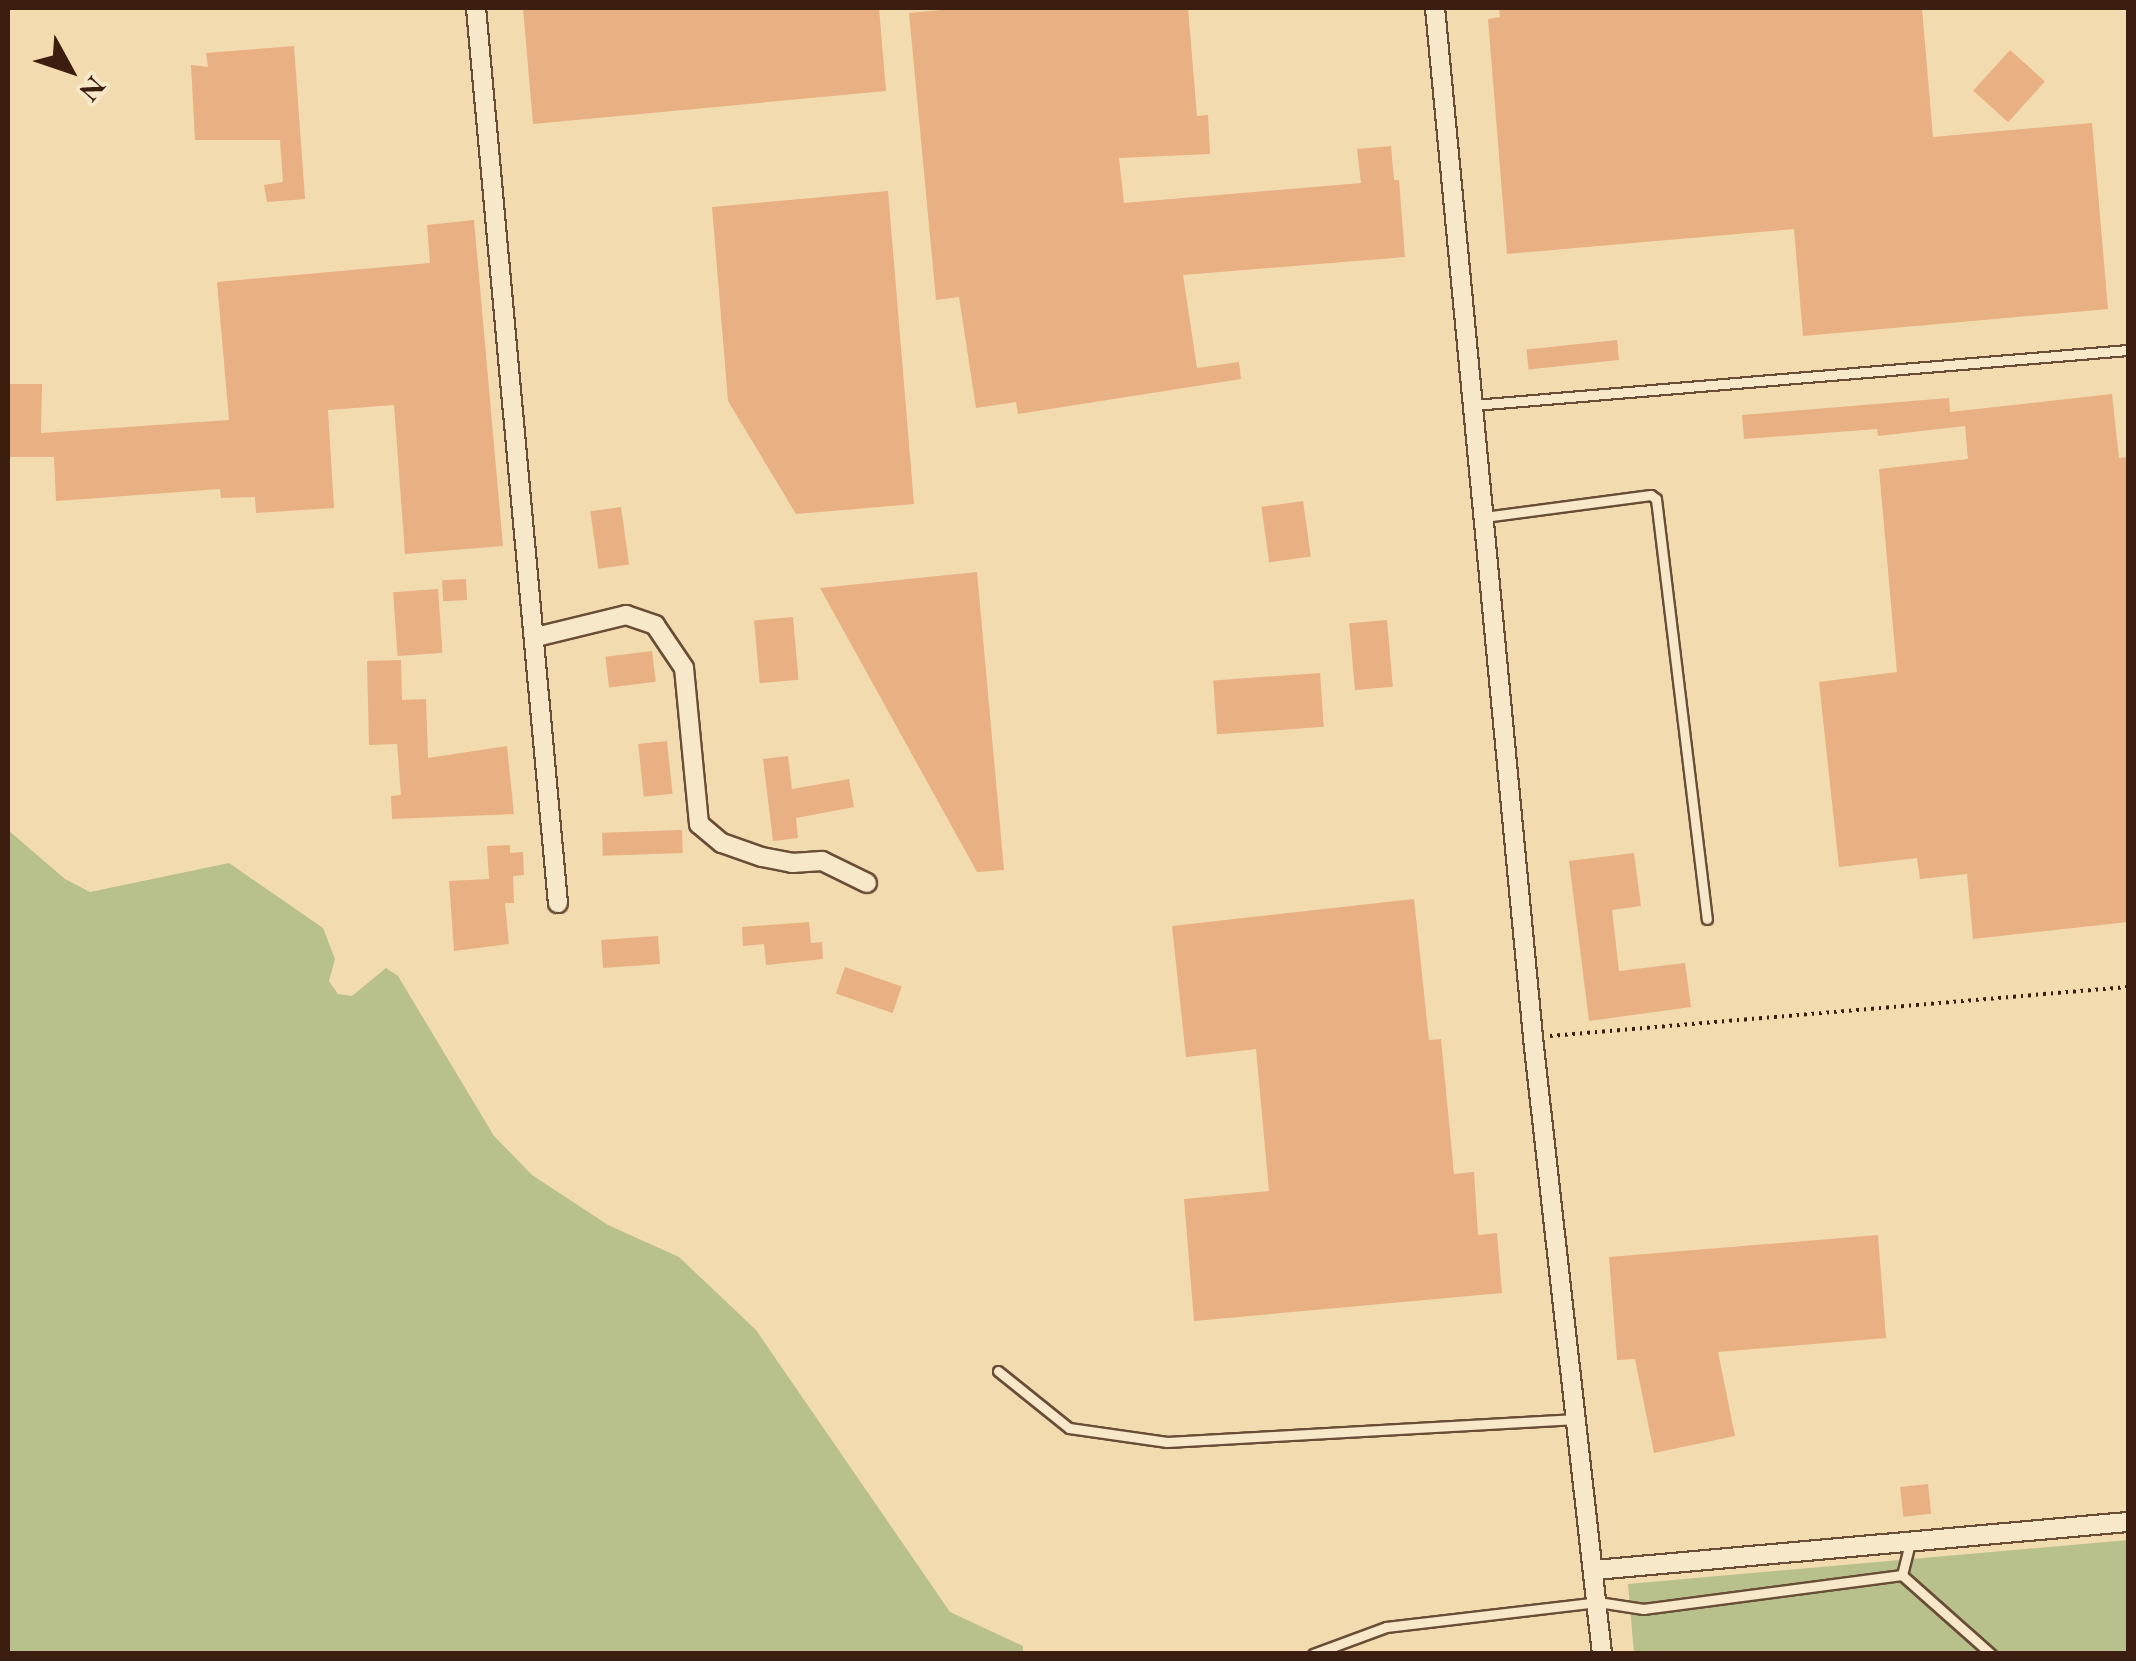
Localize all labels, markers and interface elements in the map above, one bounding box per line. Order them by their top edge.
north arrow [20,20,120,120]
text: N [72,69,114,110]

